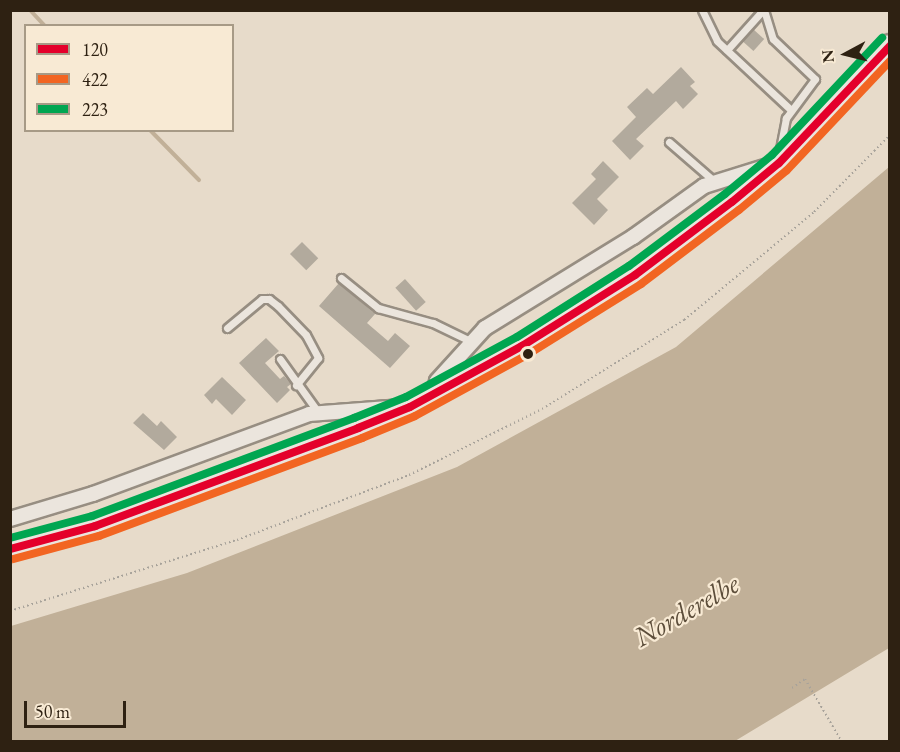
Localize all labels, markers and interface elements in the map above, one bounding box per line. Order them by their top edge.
legend [24,24,234,132]
north arrow [816,24,876,84]
text: 120 [82,38,108,61]
text: N [816,49,839,64]
text: 422 [82,68,108,91]
text: 223 [82,98,108,121]
unlabelled marker [522,348,534,360]
water label: Norderelbe [627,566,745,654]
scale bar [27,689,129,727]
text: 50 m [35,700,70,723]

